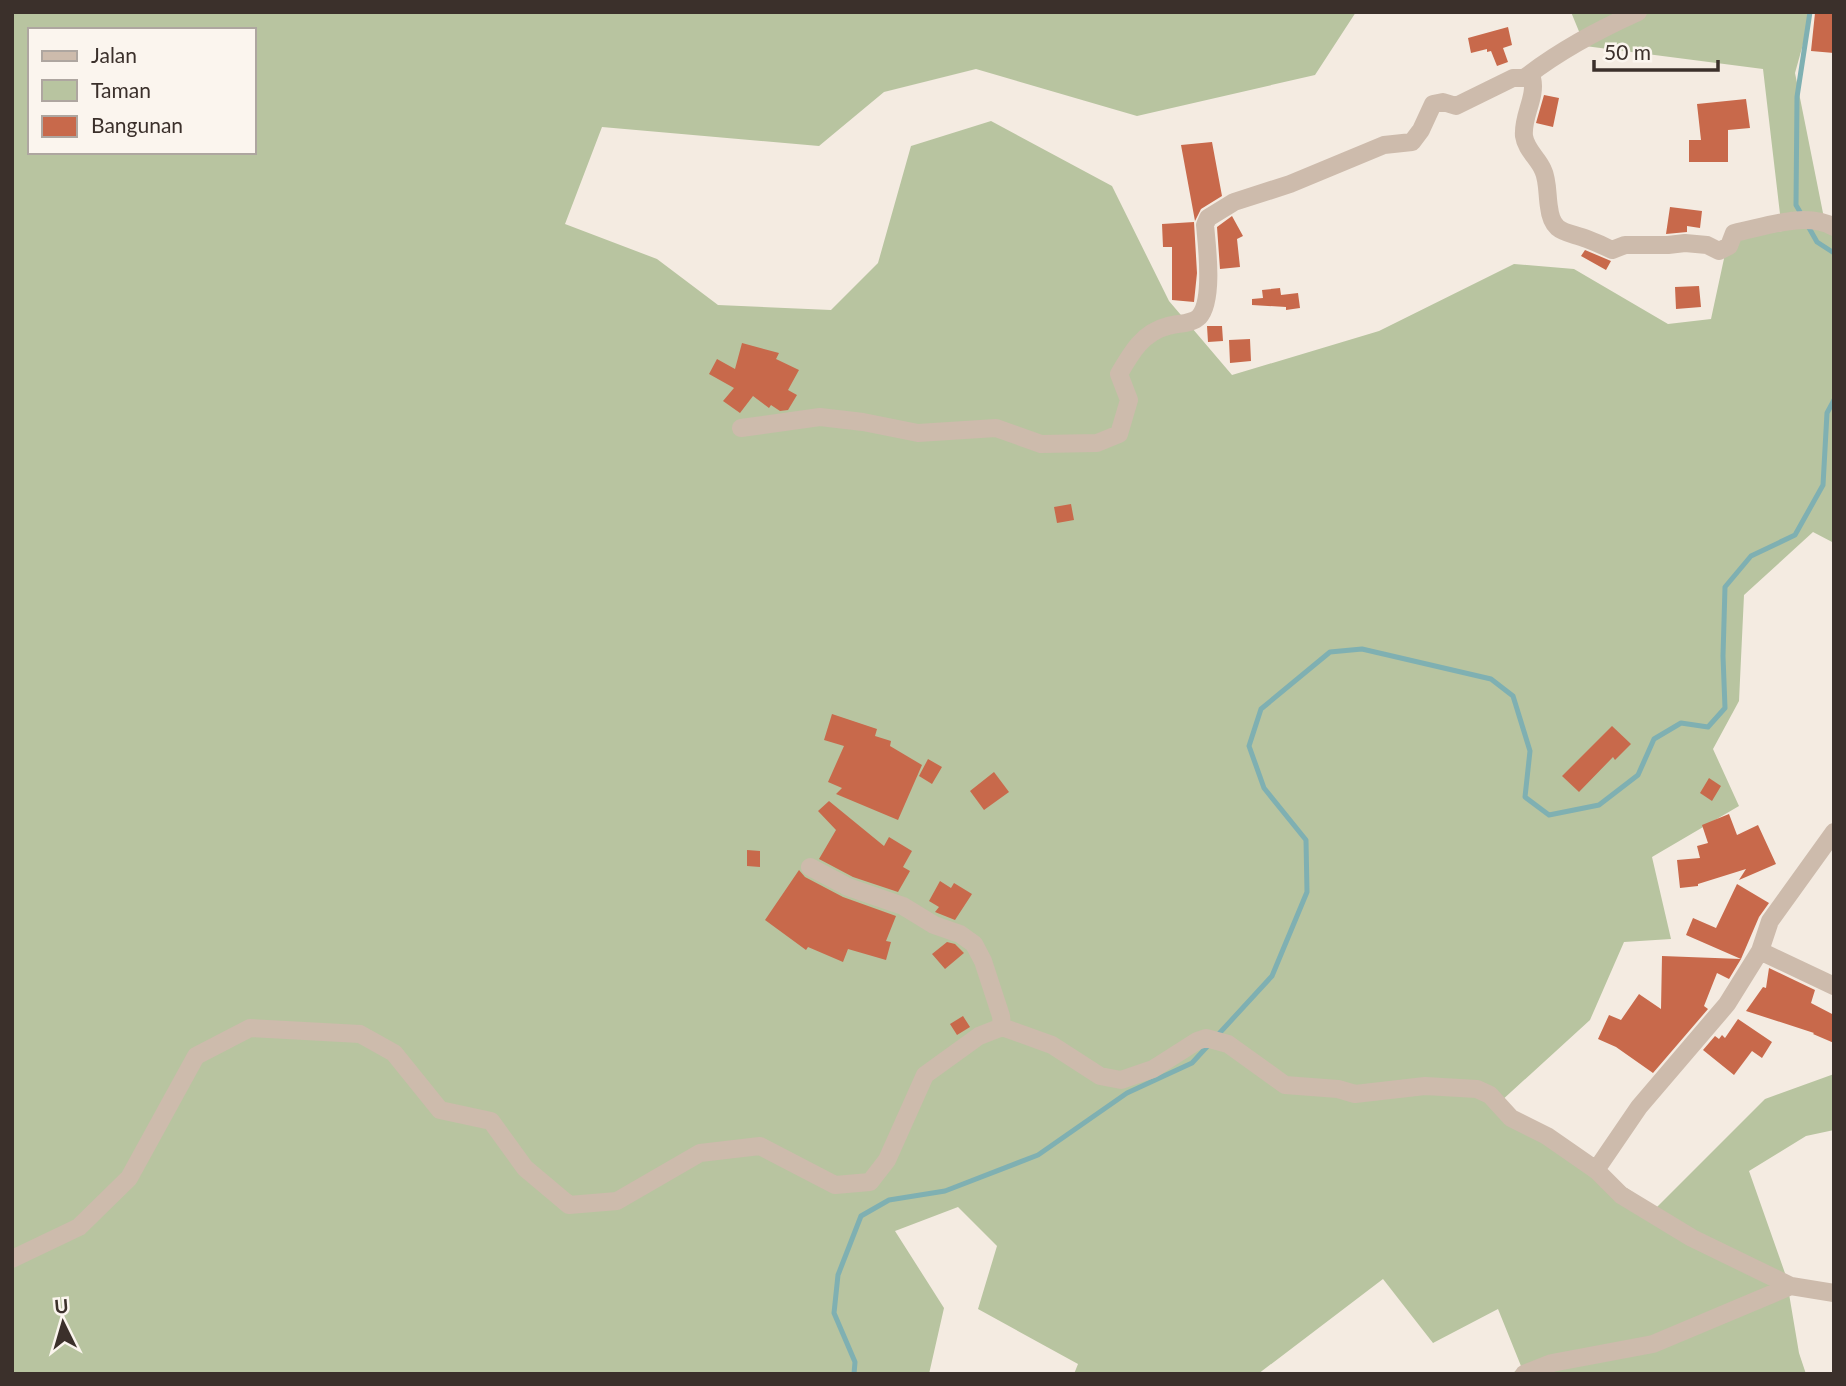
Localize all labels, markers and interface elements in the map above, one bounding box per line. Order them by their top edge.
legend [28,28,256,154]
scale bar [1594,28,1718,72]
text: 50 m [1604,39,1651,64]
text: Jalan [91,42,137,67]
text: Taman [91,77,151,102]
text: Bangunan [91,112,183,137]
north arrow [28,1288,98,1358]
text: U [53,1293,70,1318]

